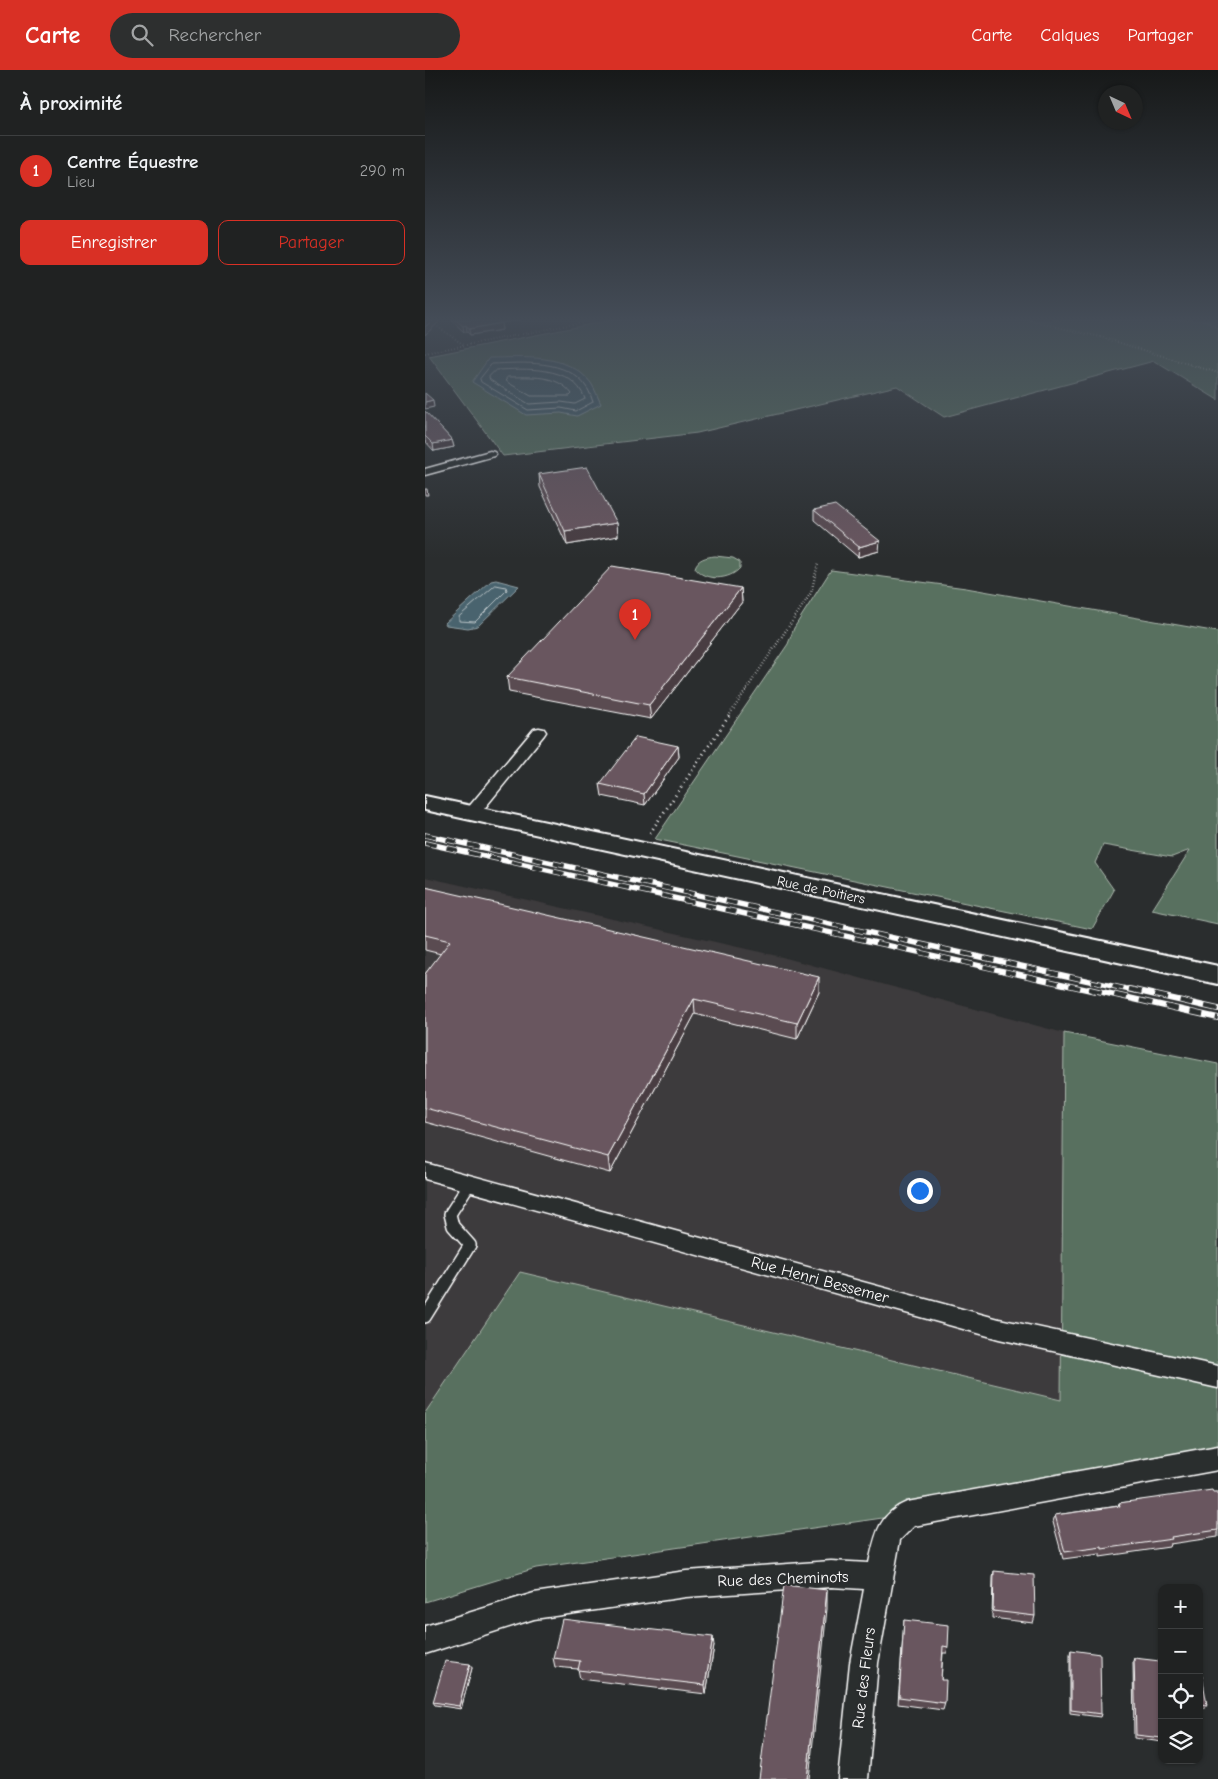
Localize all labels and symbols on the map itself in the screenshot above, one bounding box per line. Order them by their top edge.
north arrow [1098,85,1143,130]
pin: 1 [619,599,651,640]
street label: Rue de Poitiers [775,872,867,908]
your location [907,1178,933,1204]
street label: Rue Henri Bessemer [749,1253,891,1307]
street label: Rue des Cheminots [717,1568,849,1590]
street label: Rue des Fleurs [849,1626,879,1729]

